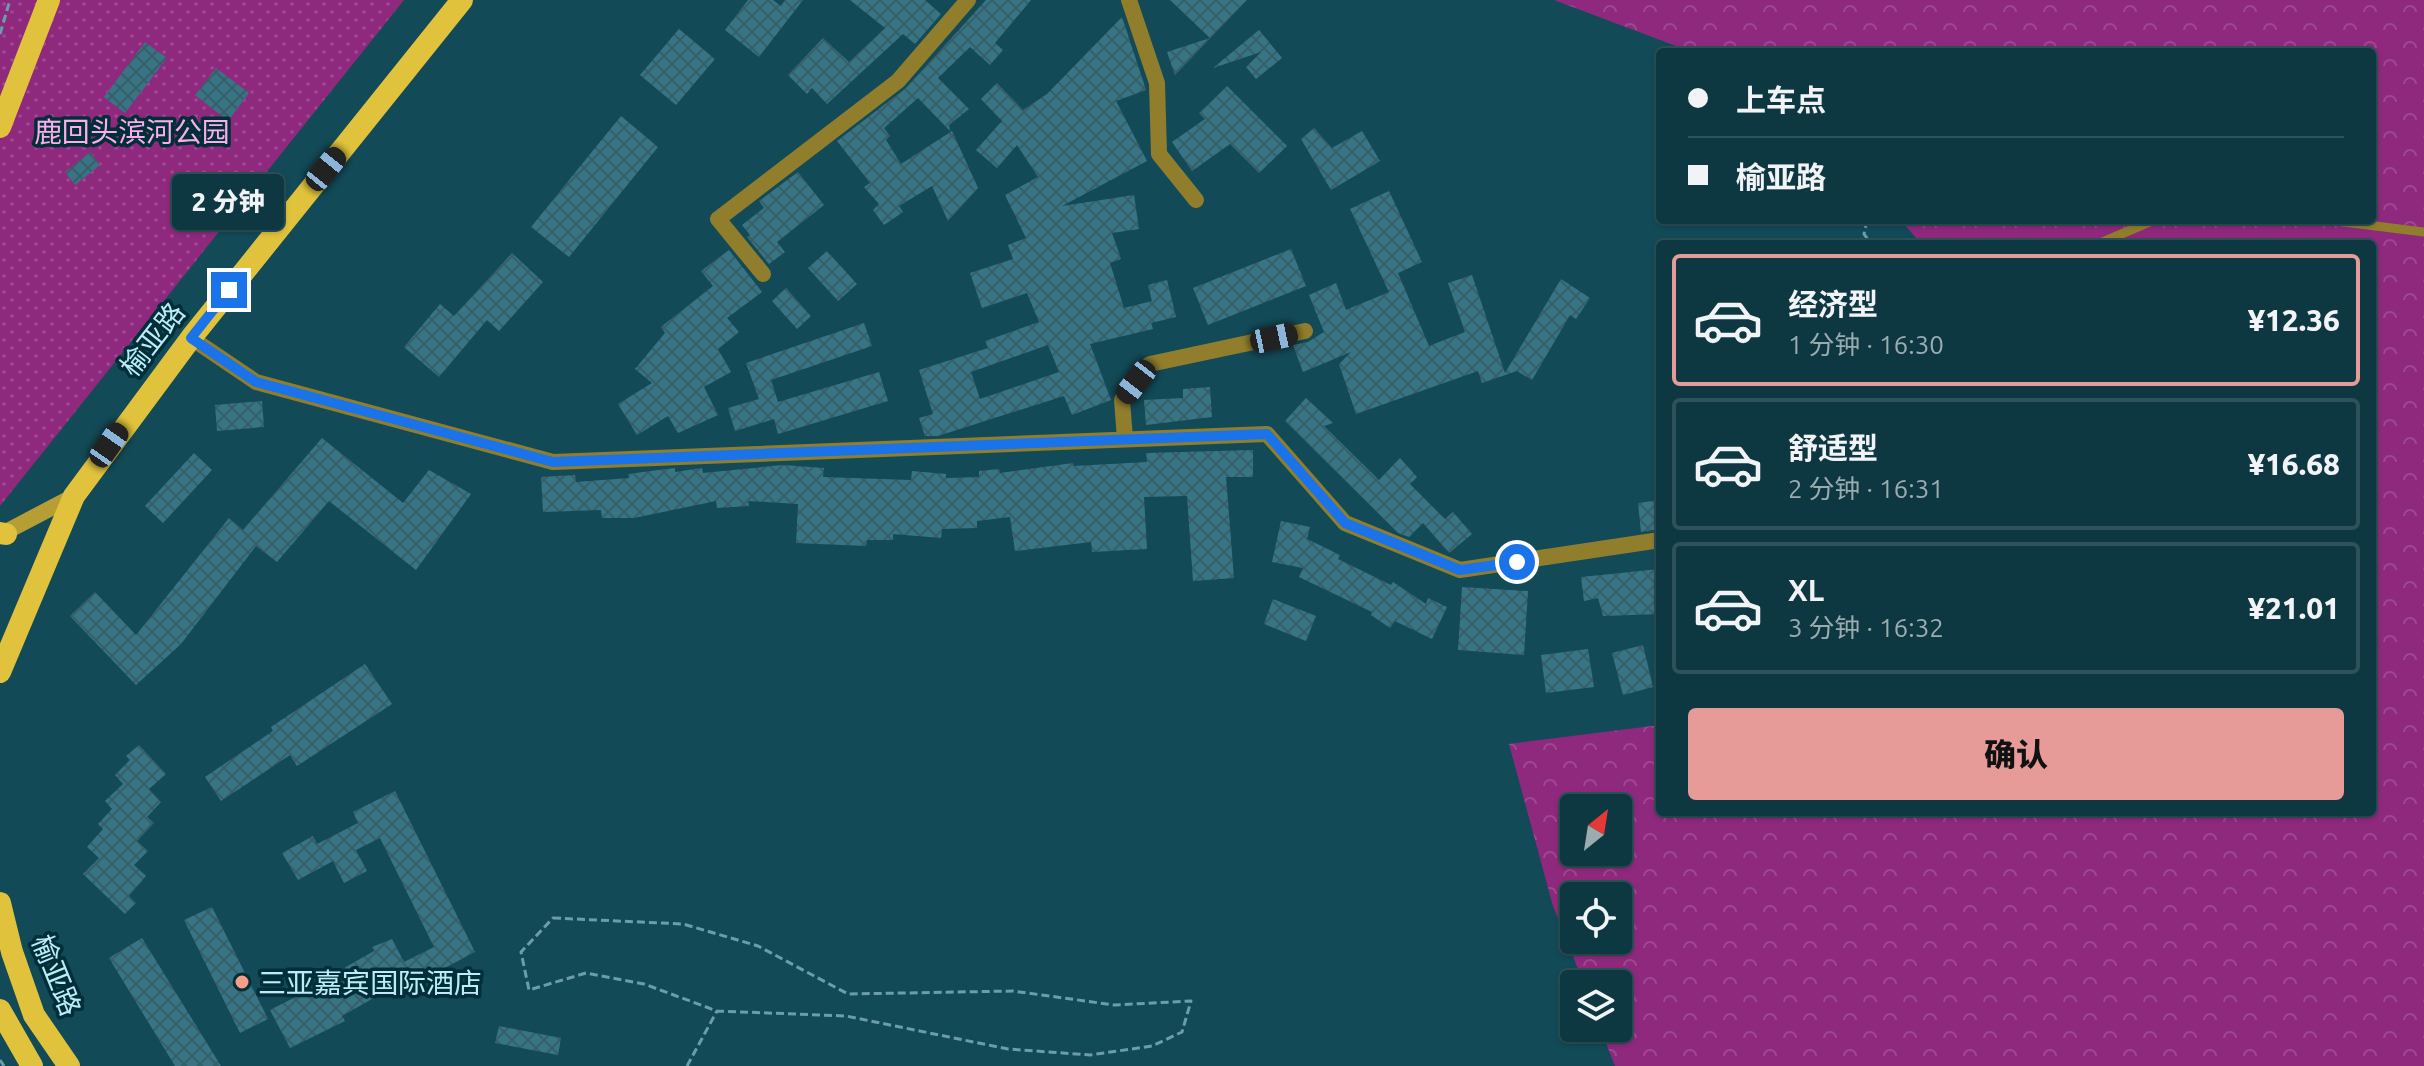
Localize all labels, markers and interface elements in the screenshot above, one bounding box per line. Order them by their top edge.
text: 上车点 [1736,83,1826,117]
park label: 鹿回头滨河公园 [34,116,230,147]
car [302,143,350,195]
text: 榆亚路 [1736,160,1826,194]
callout: 2 分钟 [173,174,285,230]
text: 2 分钟 [192,187,264,216]
route end [211,272,247,308]
icon: car [1692,284,1764,356]
text: 经济型 [1788,287,1878,321]
street label: 榆亚路 [114,296,190,382]
text: ¥12.36 [2248,303,2340,337]
car [1248,321,1300,355]
text: 1 分钟 · 16:30 [1788,330,1944,359]
car [1112,356,1160,408]
car [85,418,133,472]
icon: car [1692,428,1764,500]
text: 舒适型 [1788,431,1878,465]
text: ¥16.68 [2248,447,2340,481]
text: 2 分钟 · 16:31 [1788,474,1944,503]
route start [1499,544,1535,580]
icon: car [1692,572,1764,644]
text: XL [1788,573,1824,607]
text: ¥21.01 [2248,591,2340,625]
text: 3 分钟 · 16:32 [1788,613,1944,642]
button: 确认 [1688,708,2344,800]
north arrow [1560,794,1632,866]
map controls [1560,794,1632,1042]
button: locate [1560,882,1632,954]
street label: 榆亚路 [27,930,87,1020]
place label: 三亚嘉宾国际酒店 [258,967,482,998]
button: layers [1560,970,1632,1042]
marker: 三亚嘉宾国际酒店 [233,973,251,991]

